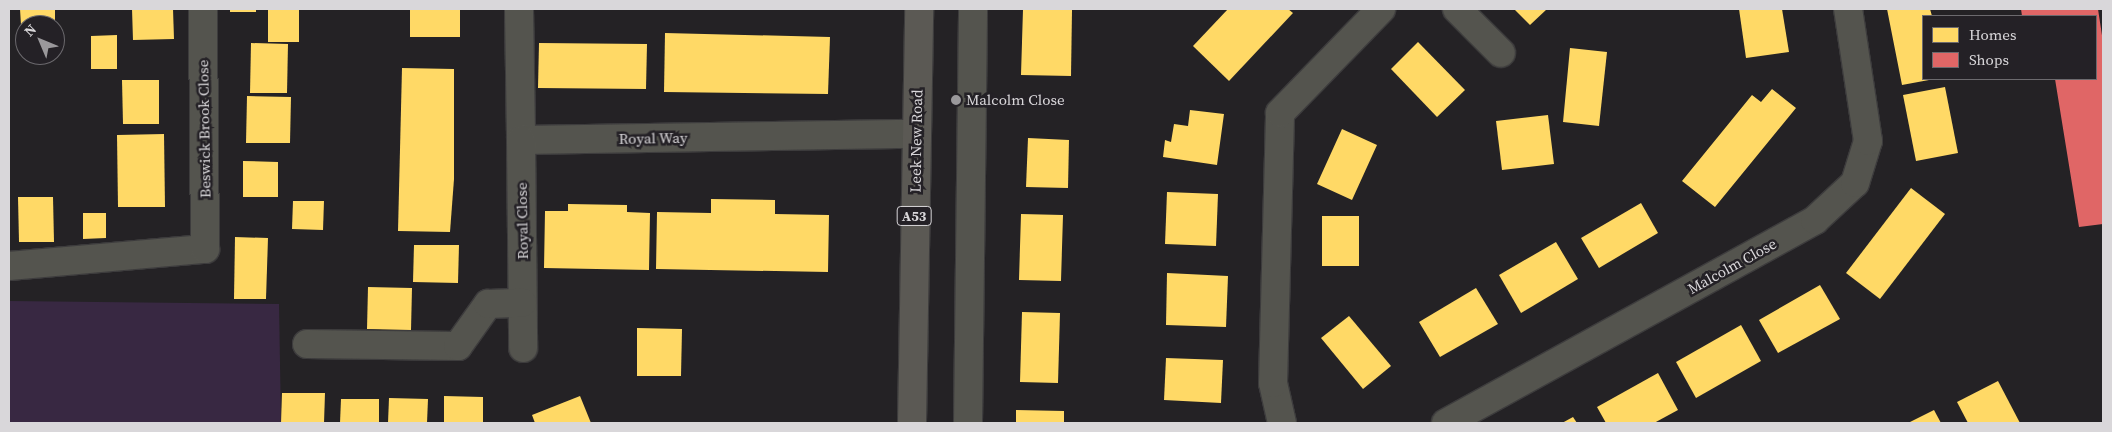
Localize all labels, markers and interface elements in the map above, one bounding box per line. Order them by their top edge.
north arrow [15,15,65,65]
legend [1922,15,2097,80]
text: N [19,19,41,41]
text: Homes [1969,24,2016,45]
text: Shops [1969,49,2009,70]
street label: Beswick Brook Close [194,60,214,198]
street label: Leek New Road [906,89,926,193]
place label: Malcolm Close [966,91,1065,109]
marker: Malcolm Close [950,94,962,106]
street label: Royal Way [618,128,688,148]
street label: Royal Close [512,182,532,260]
road number: A53 [896,205,932,228]
street label: Malcolm Close [1685,234,1779,298]

